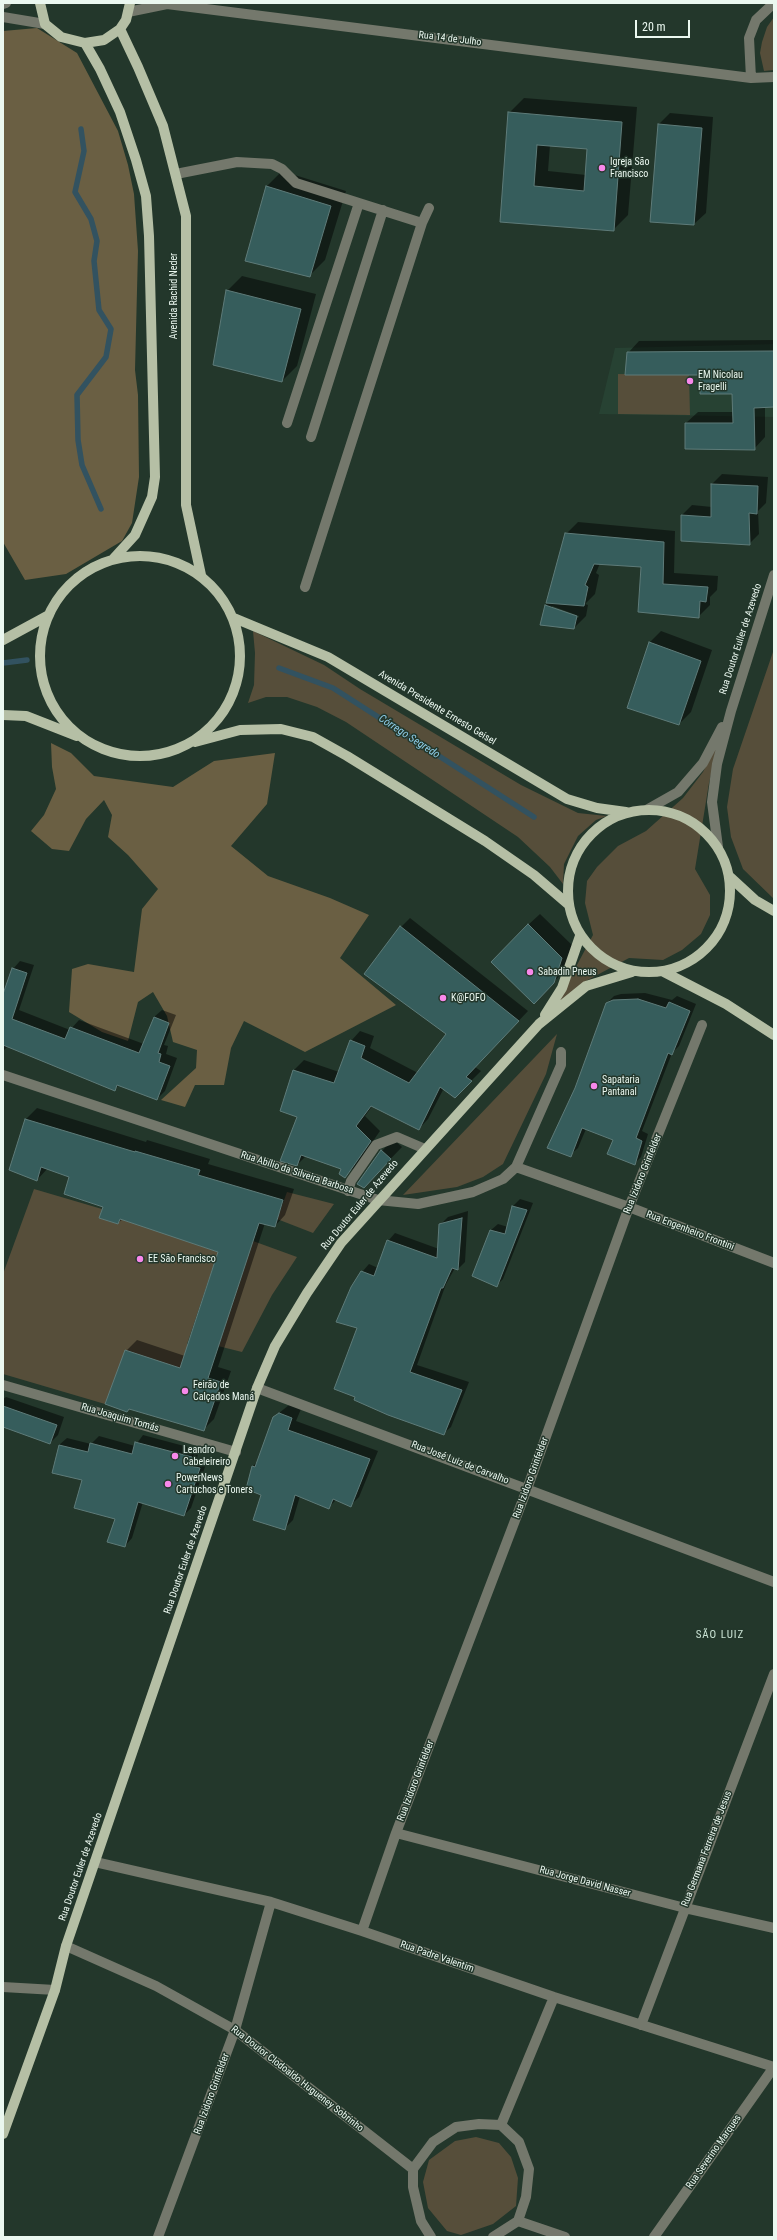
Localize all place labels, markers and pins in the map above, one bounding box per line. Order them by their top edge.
place label: Igreja São Francisco [610,156,649,180]
marker: Igreja São Francisco [597,163,607,173]
place label: EM Nicolau Fragelli [698,369,743,392]
marker: EM Nicolau Fragelli [685,376,695,386]
place label: Sabadin Pneus [538,966,597,978]
marker: Sabadin Pneus [525,967,535,977]
place label: K@FOFO [451,992,486,1004]
marker: K@FOFO [438,993,448,1003]
place label: Sapataria Pantanal [602,1074,640,1098]
marker: Sapataria Pantanal [589,1081,599,1091]
place label: EE São Francisco [148,1253,216,1265]
marker: EE São Francisco [135,1254,145,1264]
place label: Feirão de Calçados Maná [193,1379,254,1402]
marker: Feirão de Calçados Maná [180,1386,190,1396]
place label: Leandro Cabeleireiro [183,1444,230,1468]
marker: Leandro Cabeleireiro [170,1451,180,1461]
place label: PowerNews Cartuchos e Toners [176,1472,253,1496]
marker: PowerNews Cartuchos e Toners [163,1479,173,1489]

